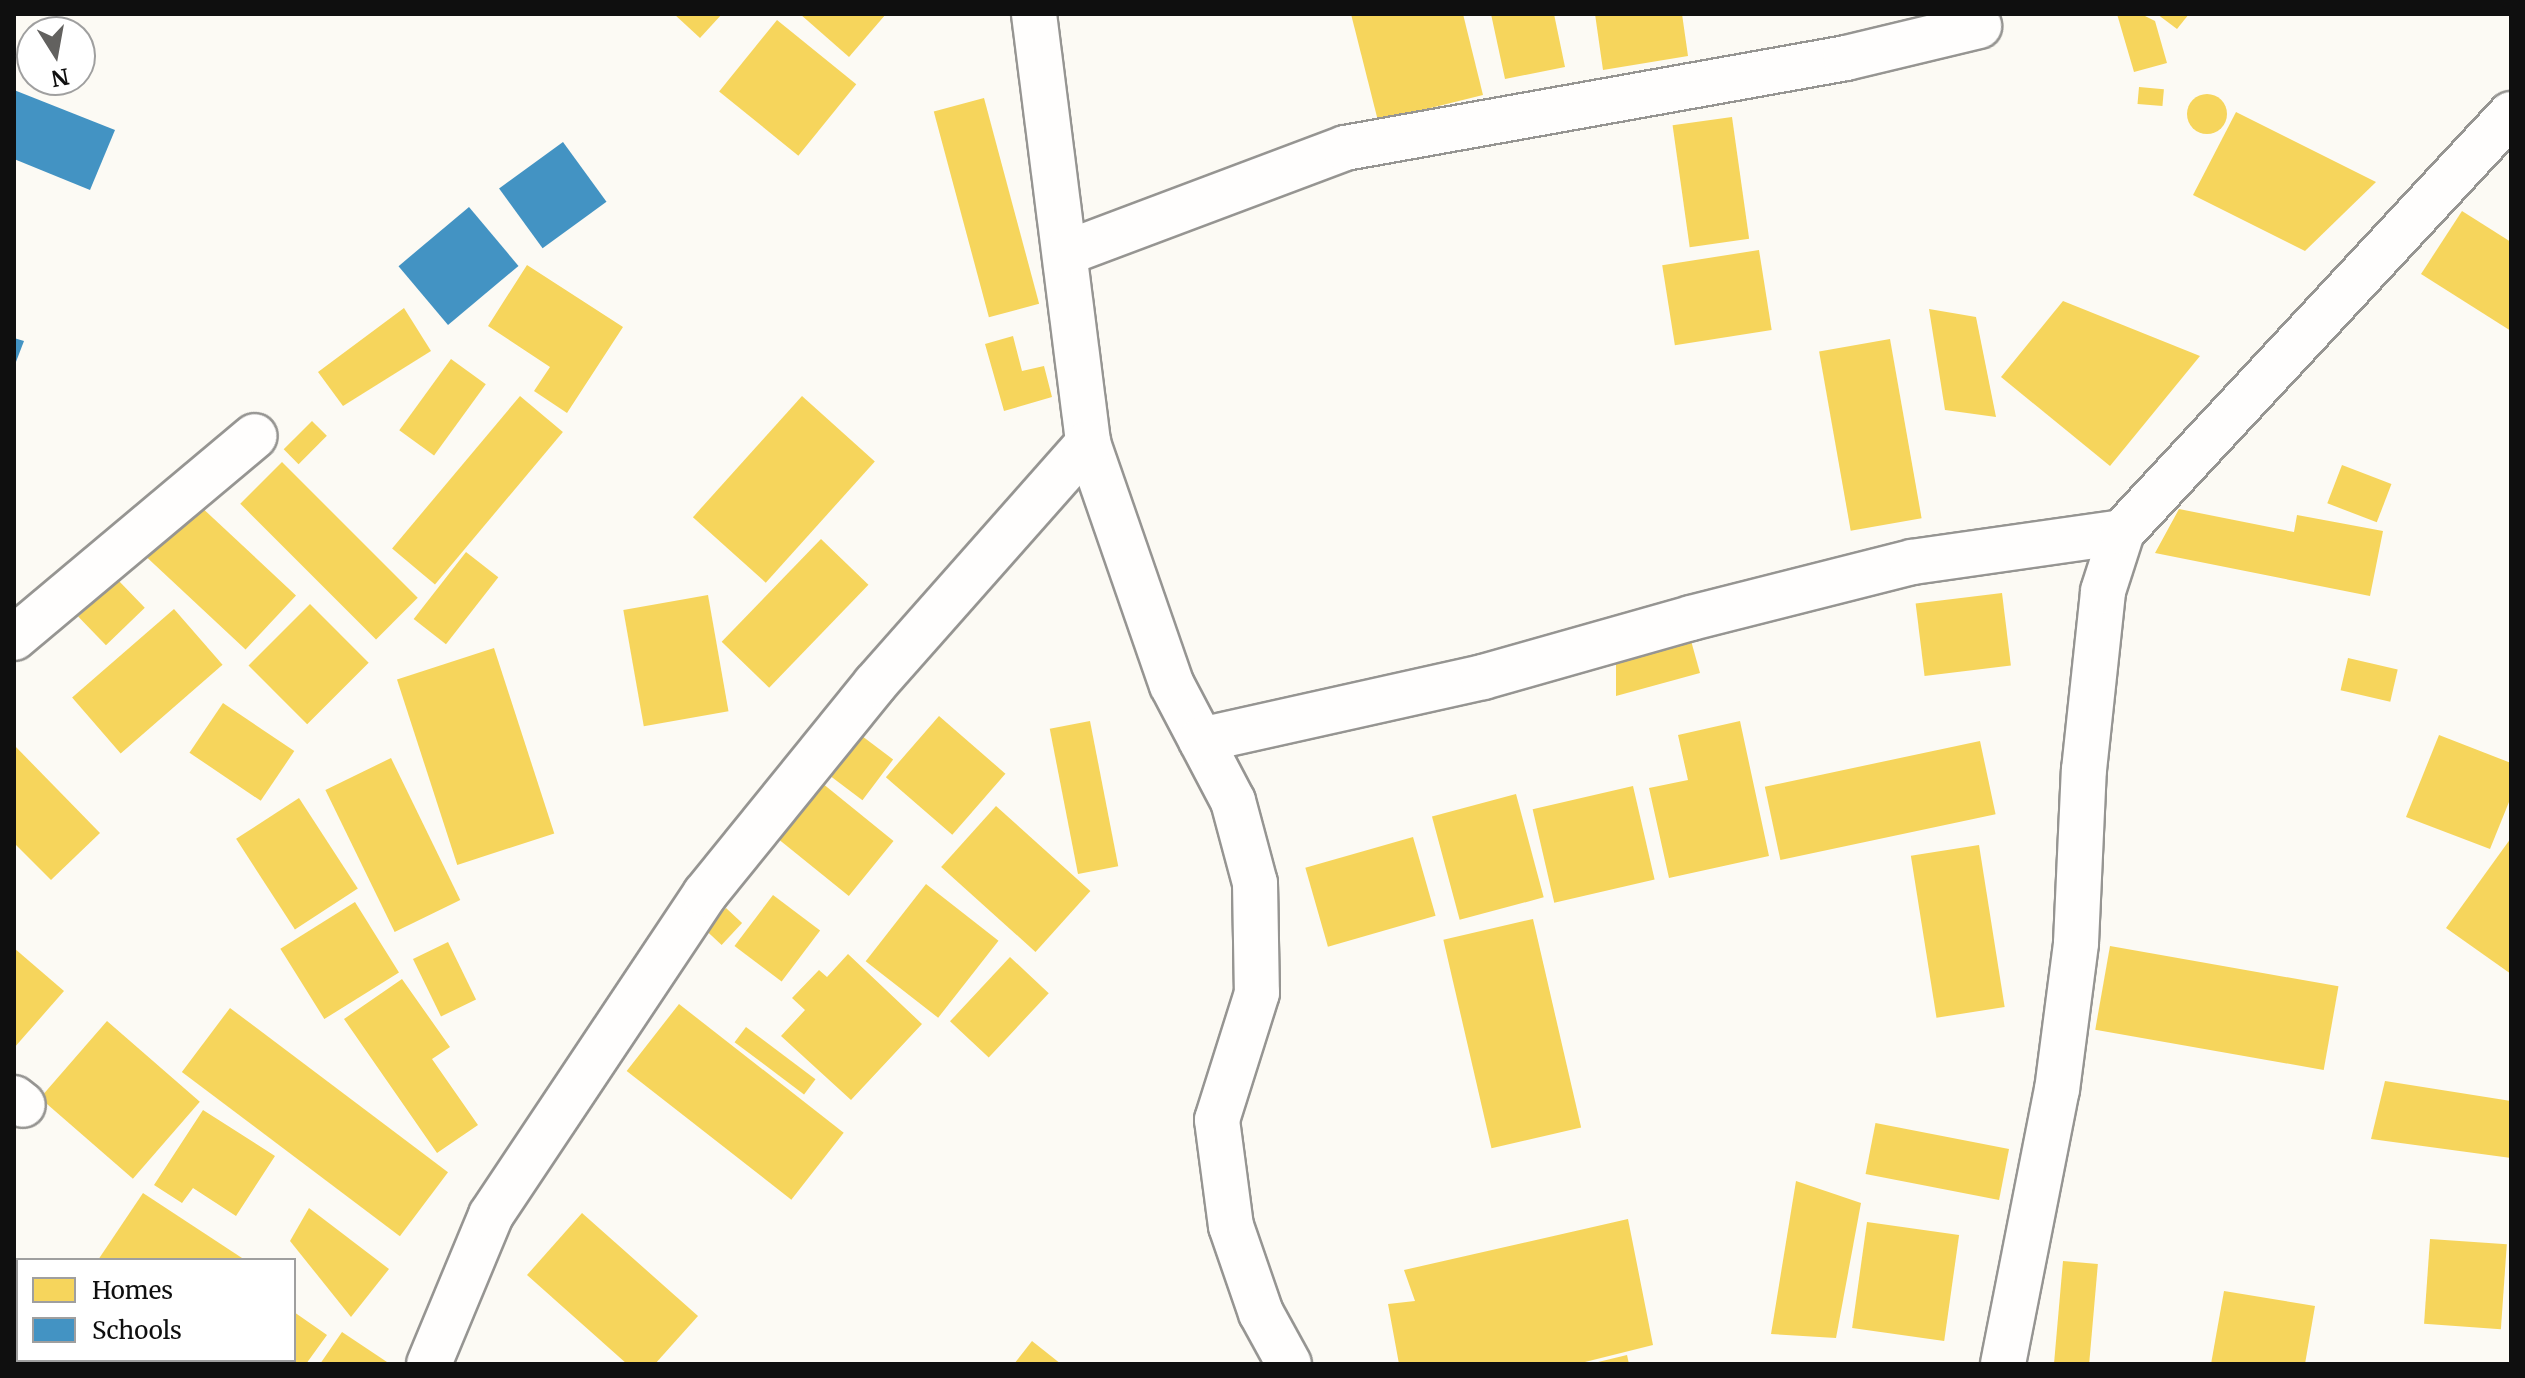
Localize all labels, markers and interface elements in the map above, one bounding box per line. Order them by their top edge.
north arrow [16,16,96,96]
text: N [49,62,71,93]
legend [16,1258,296,1362]
text: Homes [92,1275,173,1306]
text: Schools [92,1315,182,1346]

